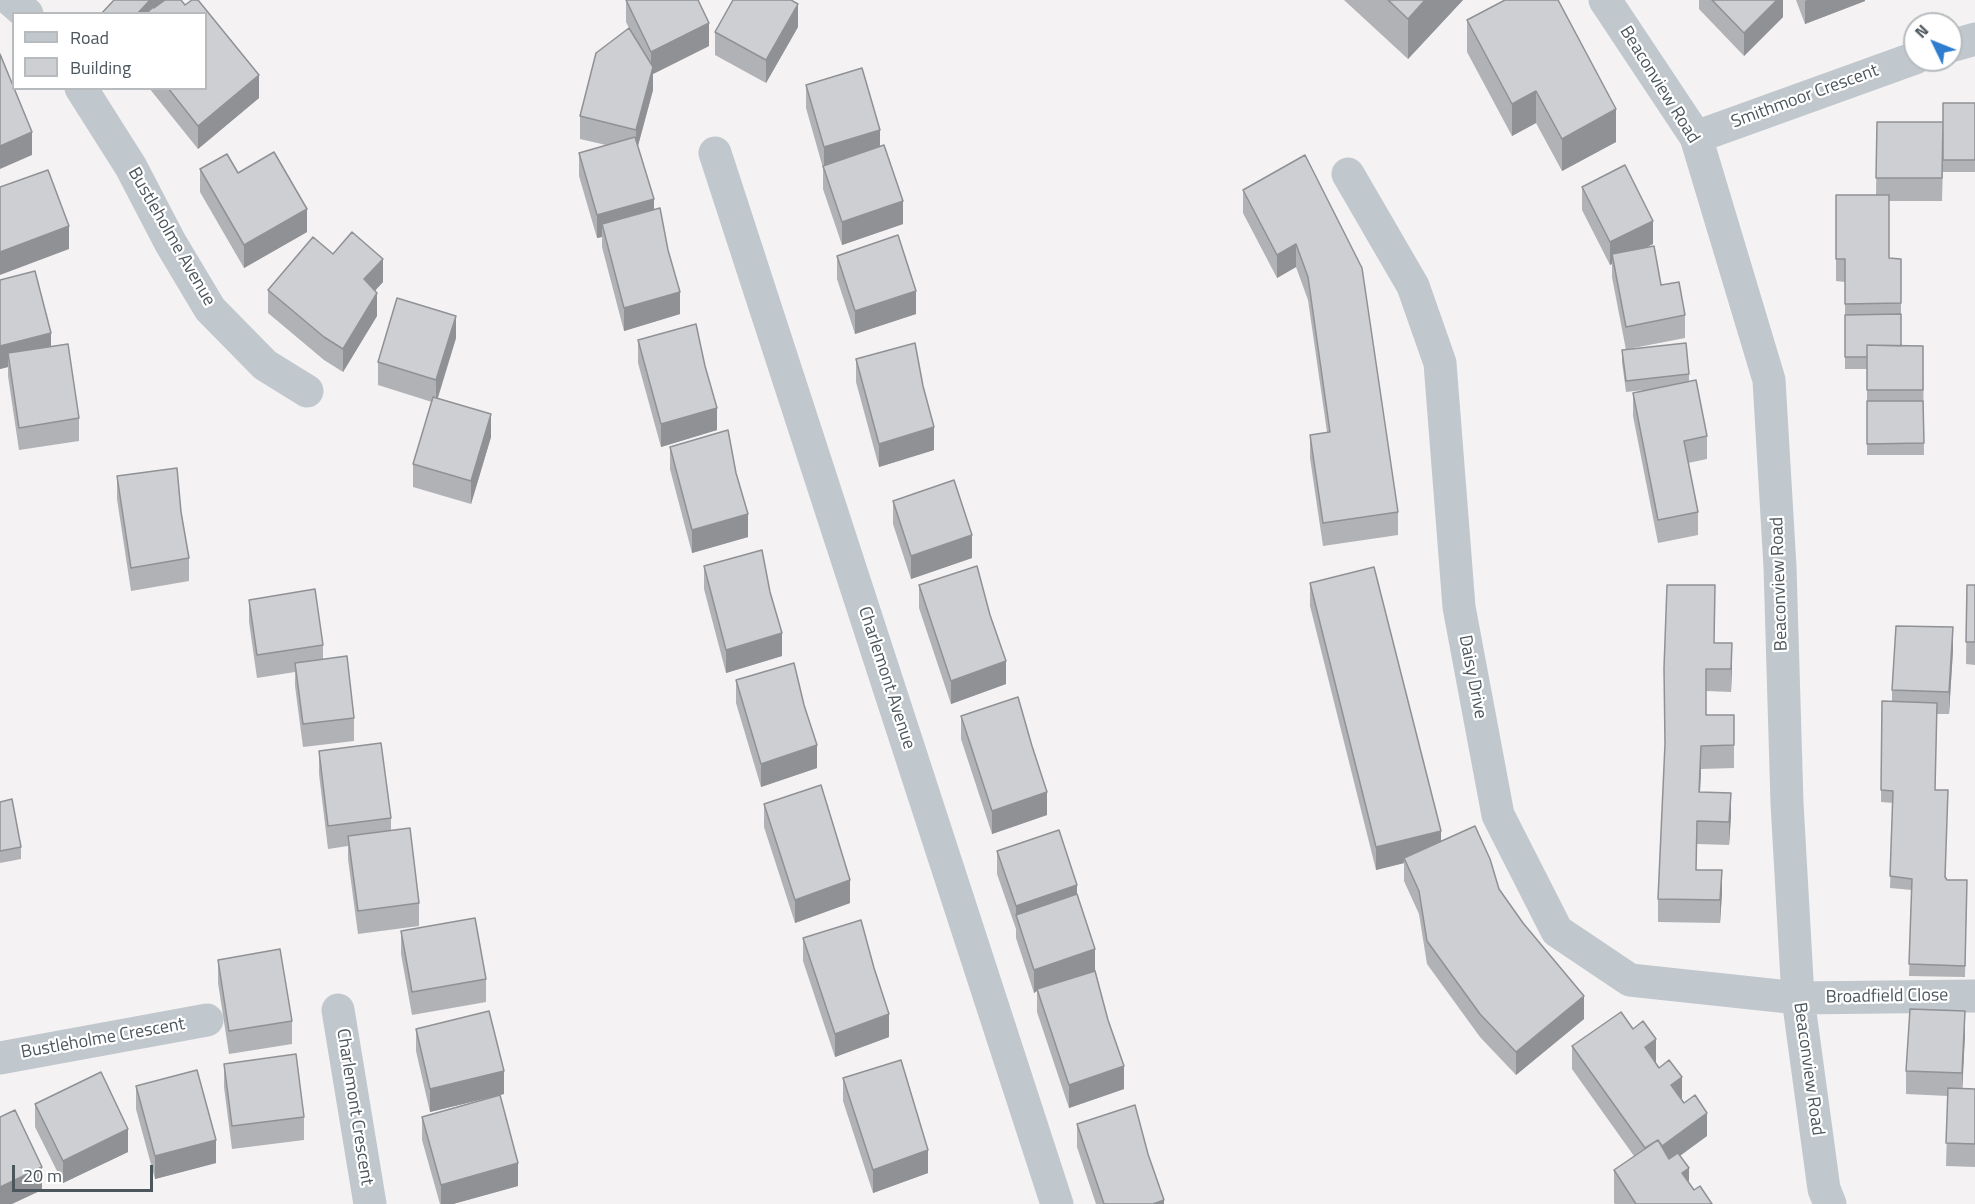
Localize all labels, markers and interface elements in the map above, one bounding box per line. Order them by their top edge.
legend [12,12,207,90]
north arrow [1903,12,1963,72]
text: N [1909,19,1934,43]
street label: Beaconview Road [1614,22,1704,148]
text: Road [70,24,109,51]
text: Building [70,54,131,81]
street label: Smithmoor Crescent [1728,60,1882,134]
street label: Bustleholme Avenue [123,164,219,310]
street label: Beaconview Road [1767,517,1793,651]
street label: Charlemont Avenue [853,604,919,752]
street label: Daisy Drive [1453,633,1491,721]
street label: Broadfield Close [1825,985,1949,1009]
street label: Beaconview Road [1788,1001,1828,1137]
street label: Bustleholme Crescent [19,1014,187,1064]
street label: Charlemont Crescent [331,1027,377,1187]
scale bar [15,1153,156,1191]
text: 20 m [23,1162,62,1189]

